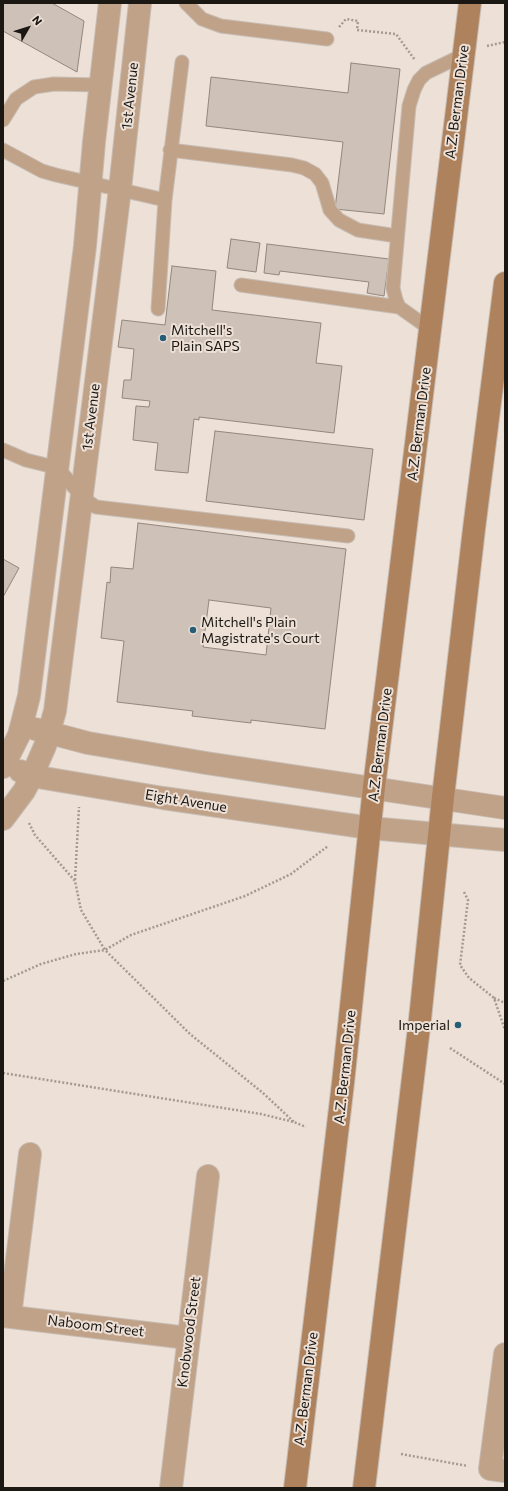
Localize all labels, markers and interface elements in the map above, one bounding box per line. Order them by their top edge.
north arrow [8,8,48,48]
text: N [30,13,45,27]
street label: A.Z. Berman Drive [442,44,472,160]
street label: 1st Avenue [118,62,142,130]
place label: Mitchell's Plain SAPS [171,322,240,354]
marker: Mitchell's Plain SAPS [158,333,168,343]
street label: A.Z. Berman Drive [404,366,434,482]
street label: 1st Avenue [79,383,103,451]
place label: Mitchell's Plain Magistrate's Court [201,614,320,646]
marker: Mitchell's Plain Magistrate's Court [188,625,198,635]
street label: A.Z. Berman Drive [365,687,395,803]
street label: Eight Avenue [144,786,228,816]
street label: A.Z. Berman Drive [331,1009,359,1125]
place label: Imperial [398,1017,450,1033]
marker: Imperial [453,1020,463,1030]
street label: Knobwood Street [174,1275,204,1389]
street label: Naboom Street [47,1312,145,1340]
street label: A.Z. Berman Drive [291,1331,321,1447]

